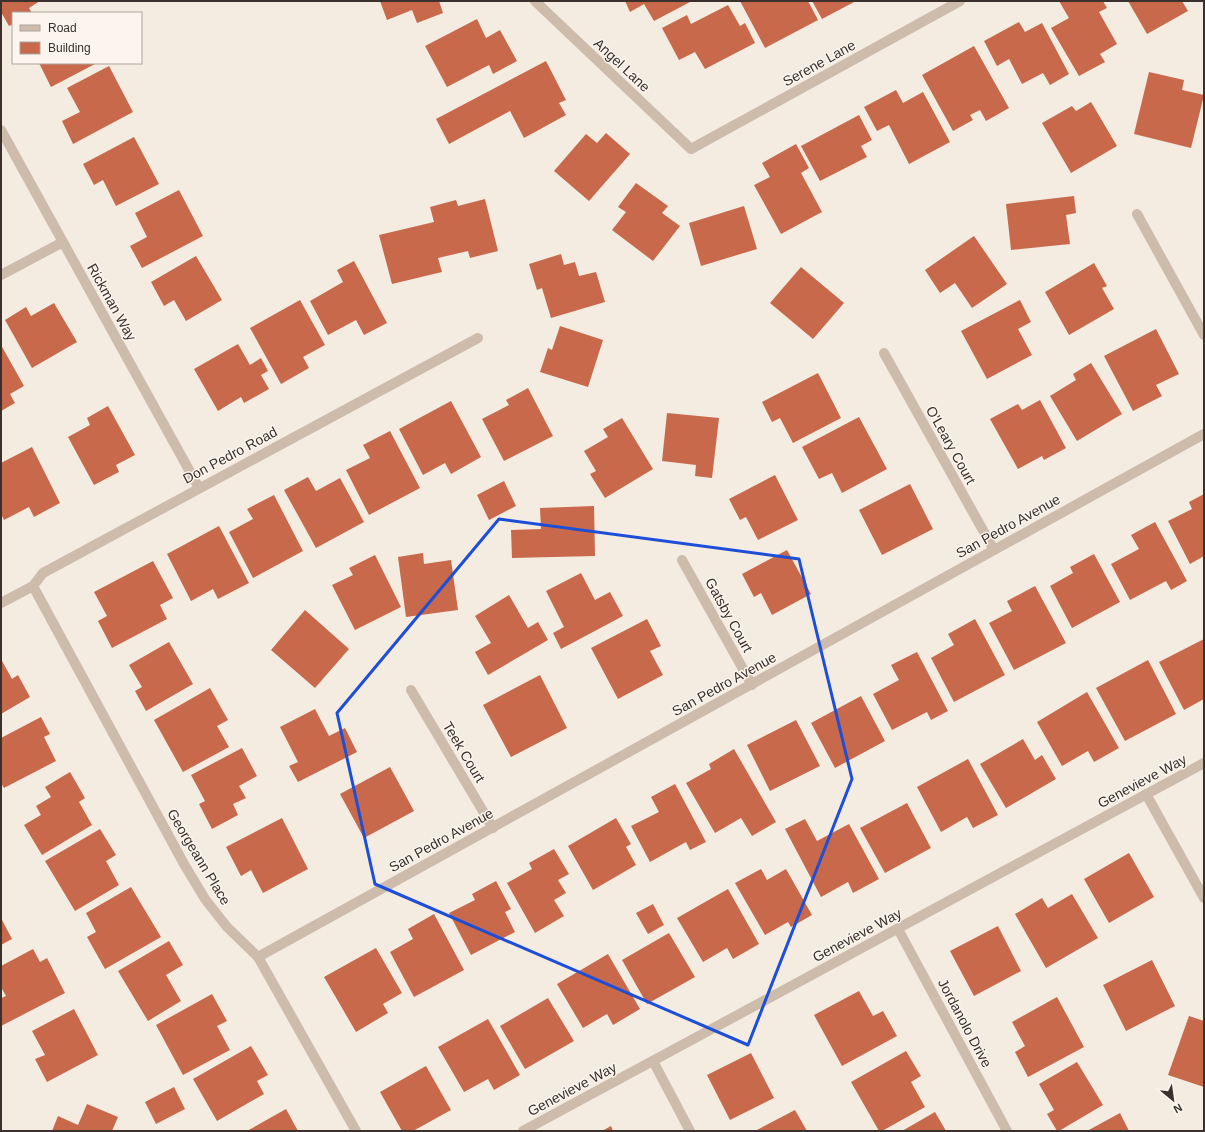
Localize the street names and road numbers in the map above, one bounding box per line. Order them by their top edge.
street label: Angel Lane [591,35,654,95]
street label: Serene Lane [780,36,858,89]
street label: Rickman Way [84,261,140,343]
street label: O'Leary Court [923,403,979,487]
street label: Don Pedro Road [180,423,280,487]
street label: San Pedro Avenue [953,491,1063,561]
street label: Gatsby Court [702,575,756,655]
street label: San Pedro Avenue [669,649,779,719]
street label: Teek Court [440,719,488,785]
street label: Genevieve Way [1095,751,1189,811]
street label: San Pedro Avenue [386,805,496,875]
street label: Georgeann Place [164,806,234,908]
street label: Genevieve Way [810,905,904,965]
street label: Jordanolo Drive [935,976,995,1070]
street label: Genevieve Way [525,1059,619,1119]

